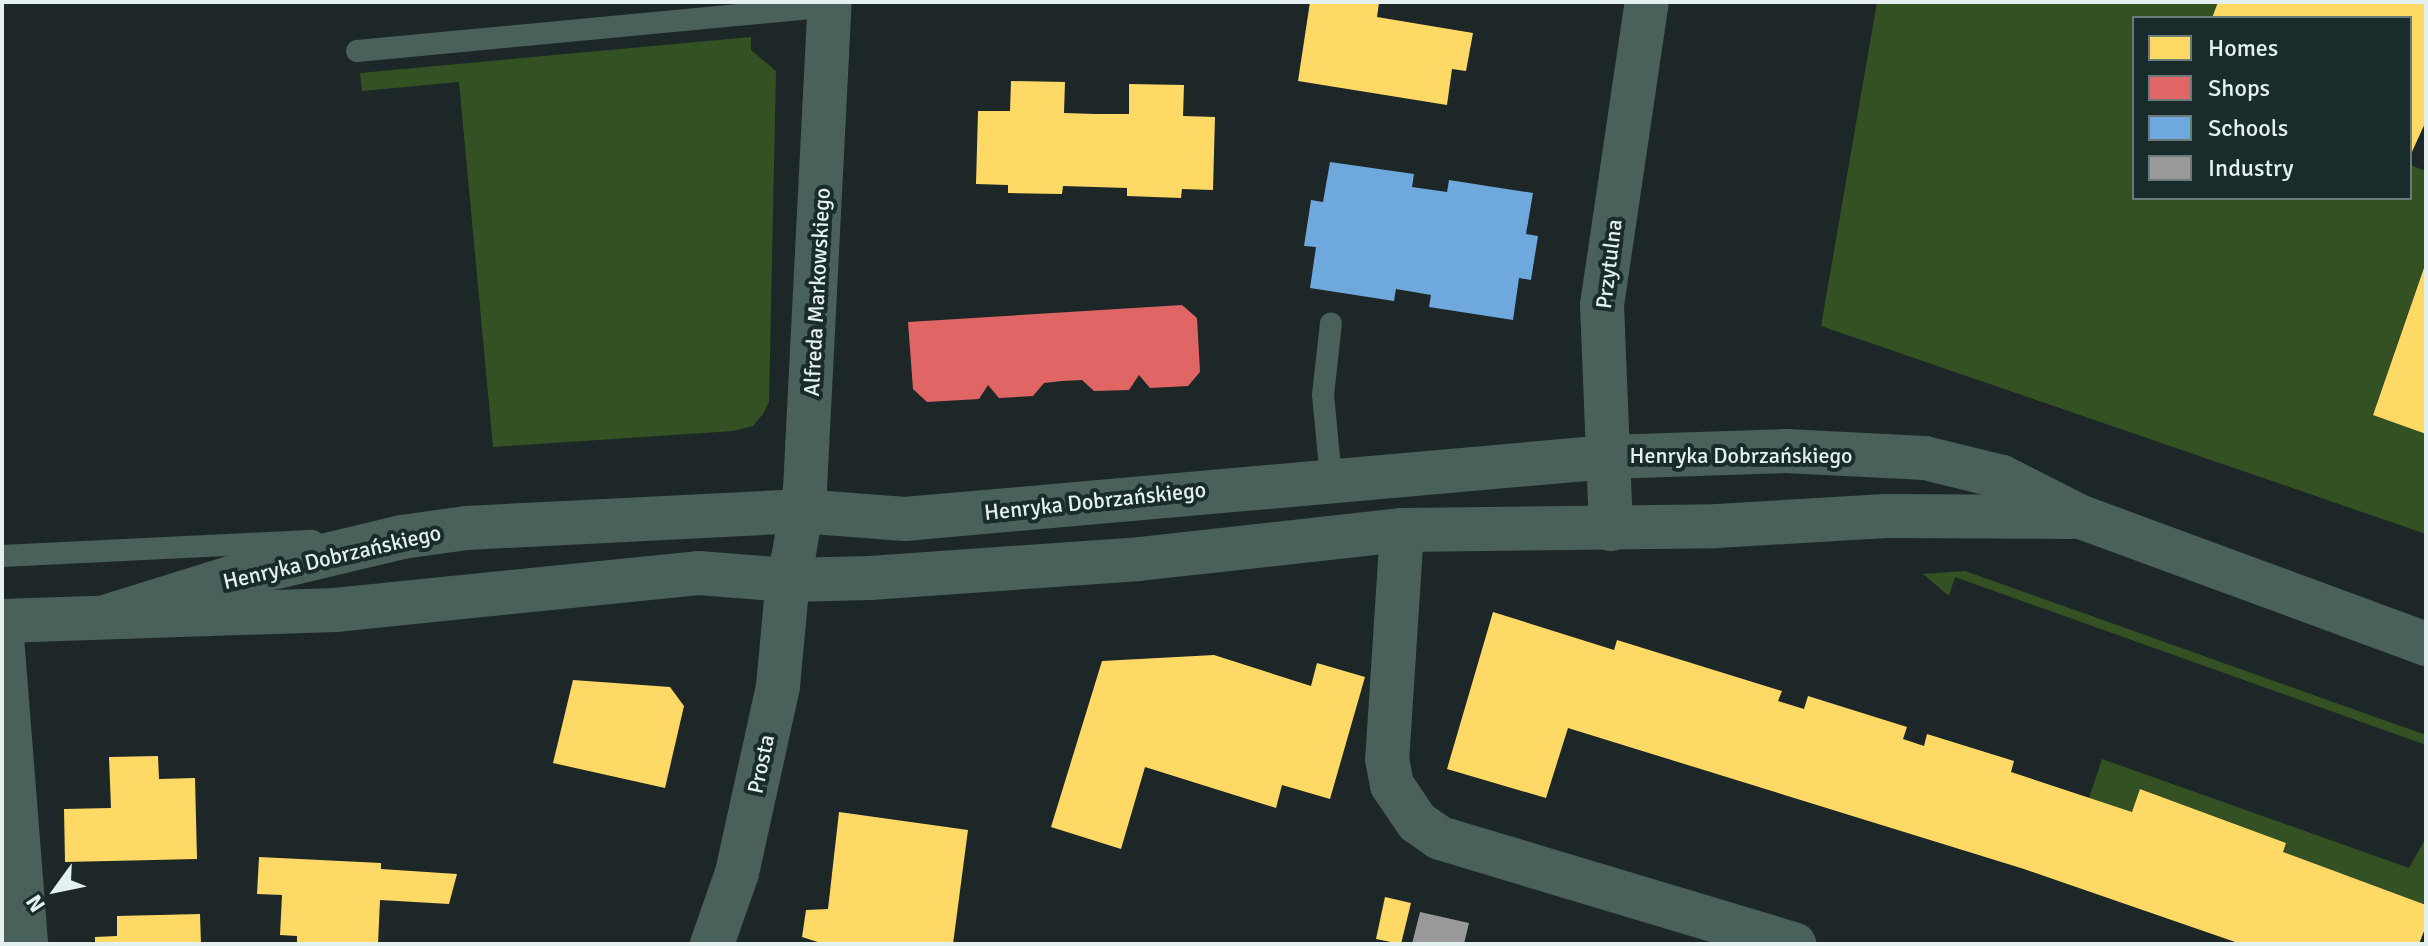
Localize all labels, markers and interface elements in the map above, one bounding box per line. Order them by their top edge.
legend [2132,16,2412,200]
text: Homes [2208,33,2278,63]
text: Shops [2208,73,2270,103]
text: Schools [2208,113,2288,143]
text: Industry [2208,153,2294,183]
street label: Alfreda Markowskiego [798,187,836,397]
street label: Przytulna [1590,218,1628,310]
street label: Henryka Dobrzańskiego [1630,443,1852,469]
street label: Henryka Dobrzańskiego [983,476,1207,526]
street label: Henryka Dobrzańskiego [220,519,444,595]
street label: Prosta [742,732,780,796]
north arrow [16,850,96,930]
text: N [20,890,51,917]

